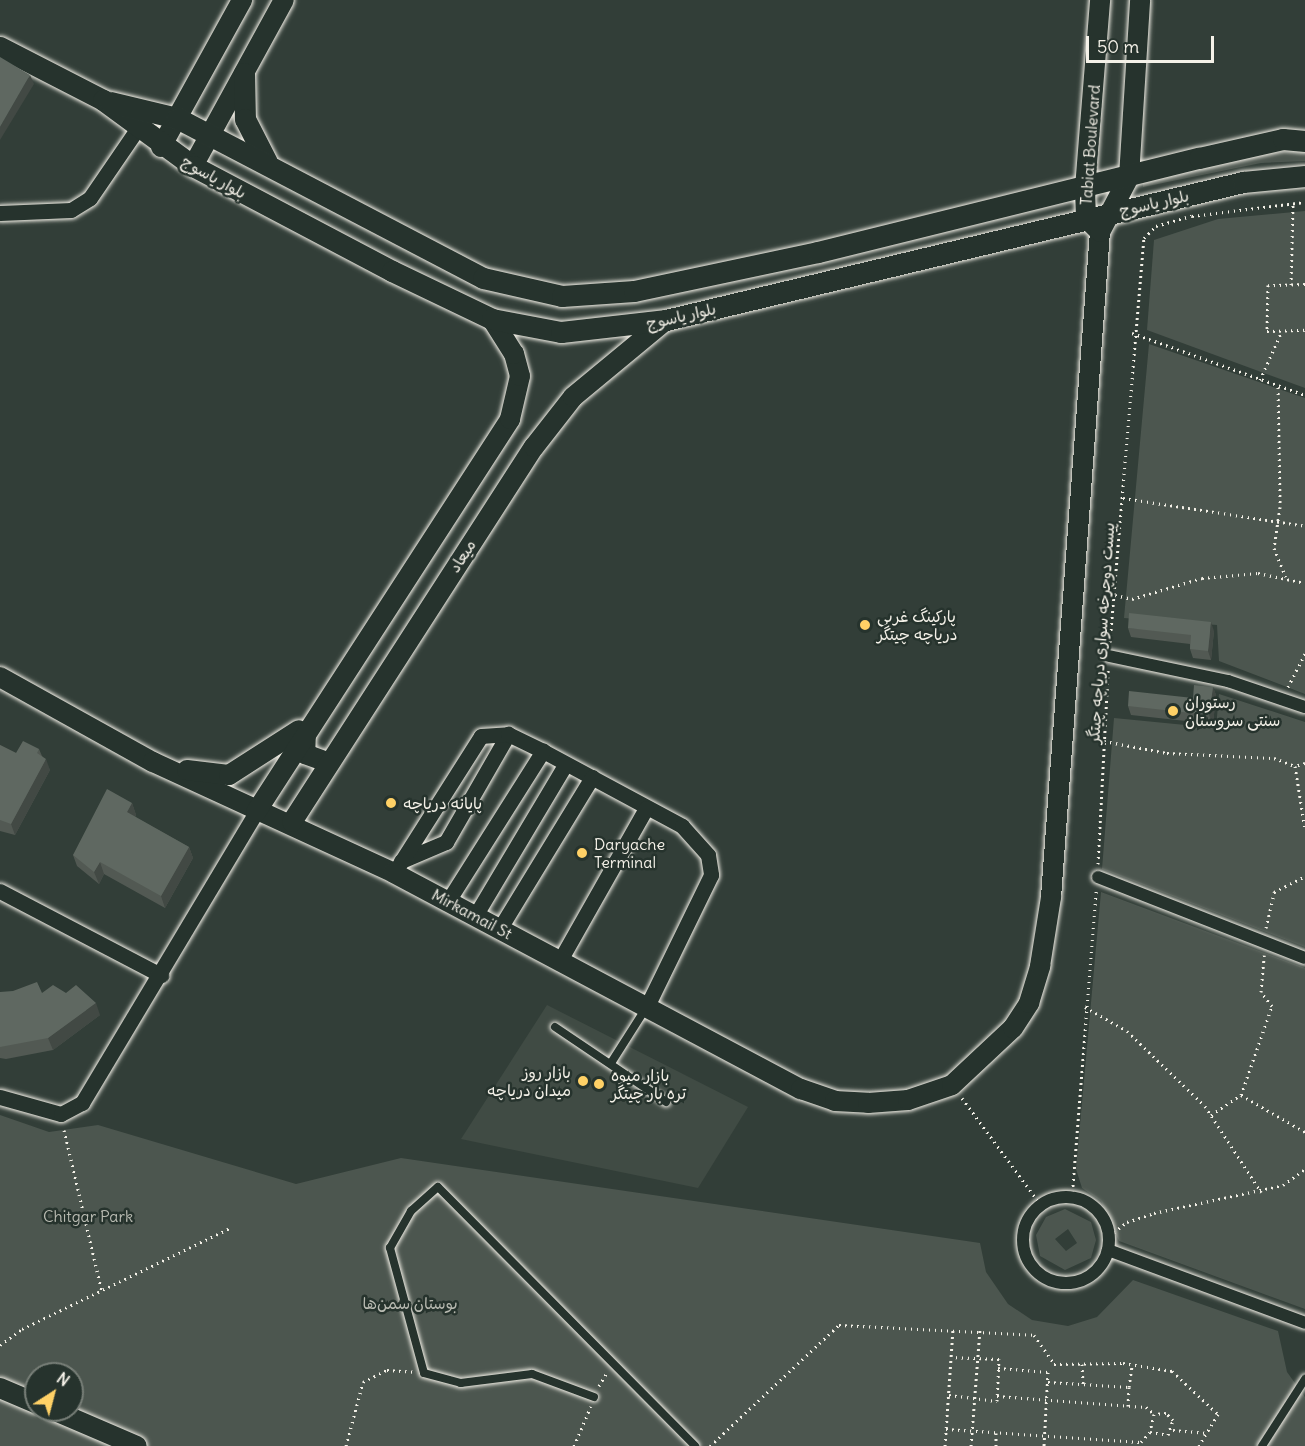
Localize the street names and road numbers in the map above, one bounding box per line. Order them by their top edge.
street label: Tabiat Boulevard [1076,84,1104,206]
street label: بلوار یاسوج [178,151,250,203]
street label: بلوار یاسوج [1117,186,1191,220]
street label: بلوار یاسوج [644,299,718,333]
street label: پیست دوچرخه سواری دریاچه چیتگر [1084,522,1118,744]
street label: میعاد [444,536,480,576]
street label: Mirkamail St [428,885,516,943]

